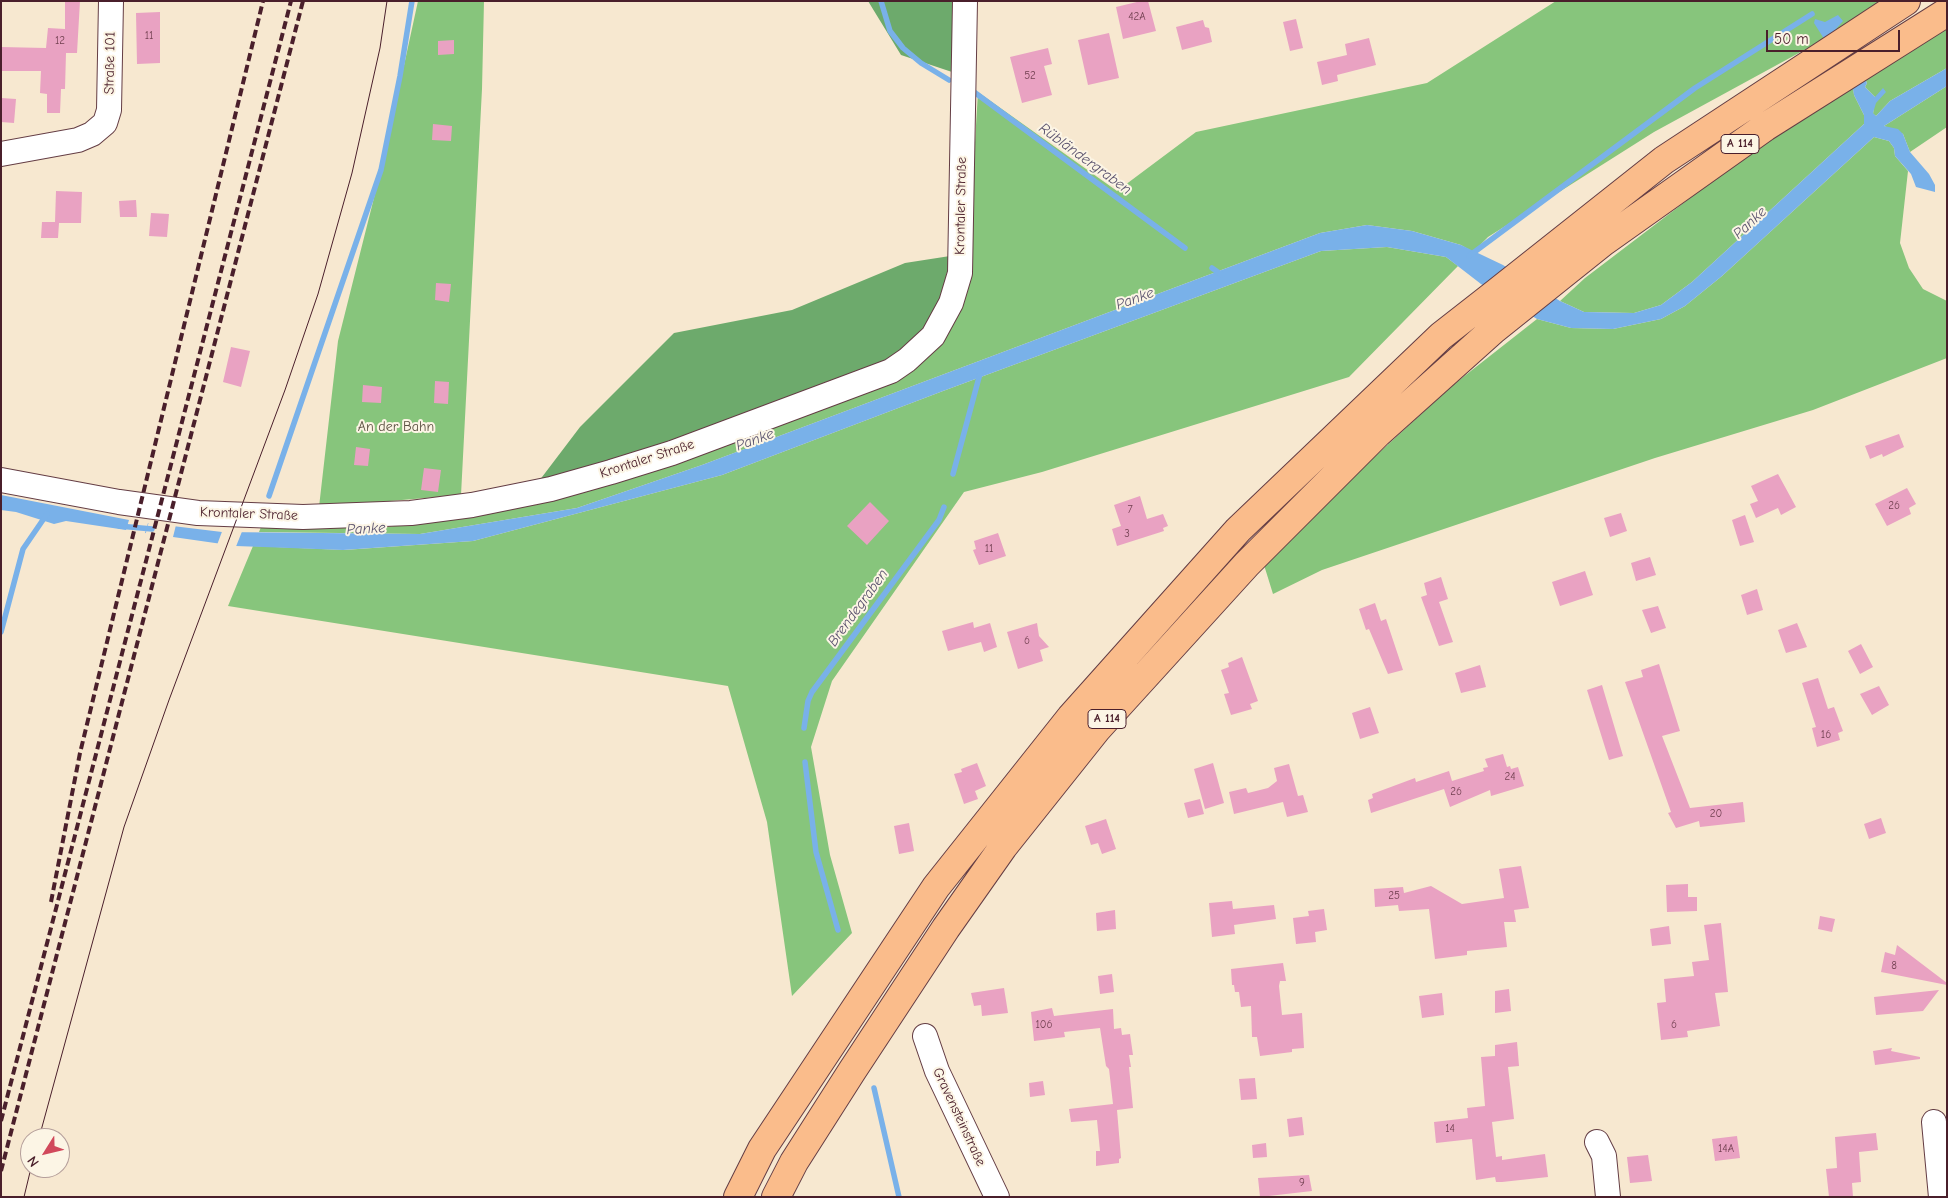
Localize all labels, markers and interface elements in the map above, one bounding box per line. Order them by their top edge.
house number: 42A [1128,10,1146,24]
scale bar [1768,20,1902,52]
house number: 11 [145,29,153,43]
text: 50 m [1774,30,1809,48]
street label: Straße 101 [101,31,119,95]
house number: 12 [55,34,65,48]
house number: 52 [1024,69,1036,83]
water label: Rübländergraben [1035,119,1135,199]
road number: A 114 [1721,134,1759,154]
street label: Krontaler Straße [952,157,970,255]
water label: Panke [1730,203,1770,243]
water label: Panke [1113,284,1157,314]
park label: An der Bahn [358,419,434,435]
water label: Panke [733,425,777,455]
street label: Krontaler Straße [598,436,696,482]
house number: 26 [1888,499,1900,513]
house number: 7 [1127,503,1133,517]
street label: Krontaler Straße [200,504,298,524]
water label: Panke [346,519,386,539]
house number: 3 [1124,527,1130,541]
house number: 11 [985,542,993,556]
water label: Brendegraben [824,566,892,650]
house number: 6 [1024,634,1030,648]
road number: A 114 [1088,710,1126,729]
house number: 16 [1821,728,1831,742]
house number: 24 [1504,770,1516,784]
house number: 26 [1450,785,1462,799]
house number: 20 [1710,807,1722,821]
house number: 25 [1388,889,1400,903]
house number: 8 [1891,959,1897,973]
house number: 106 [1035,1018,1053,1032]
house number: 6 [1671,1018,1677,1032]
street label: Gravensteinstraße [929,1065,989,1169]
house number: 14 [1445,1122,1455,1136]
north arrow [20,1128,70,1178]
house number: 14A [1718,1142,1734,1156]
text: N [24,1153,43,1170]
house number: 9 [1299,1176,1305,1190]

